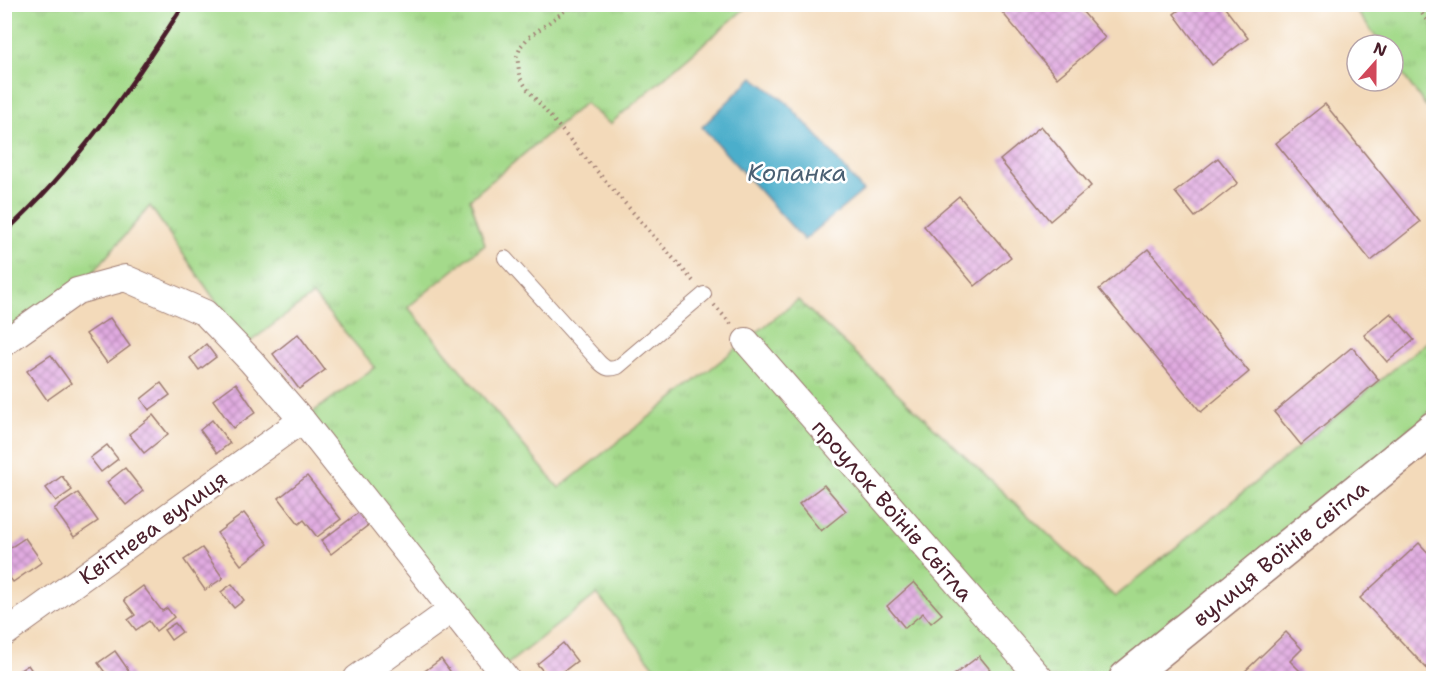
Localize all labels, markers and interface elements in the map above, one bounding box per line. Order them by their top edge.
north arrow [1345,33,1405,93]
text: N [1371,37,1390,62]
water label: Копанка [747,157,847,189]
street label: проулок Воїнів Світла [806,413,980,608]
street label: Квітнева вулиця [73,464,233,591]
street label: вулиця Воїнів світла [1186,473,1374,633]

